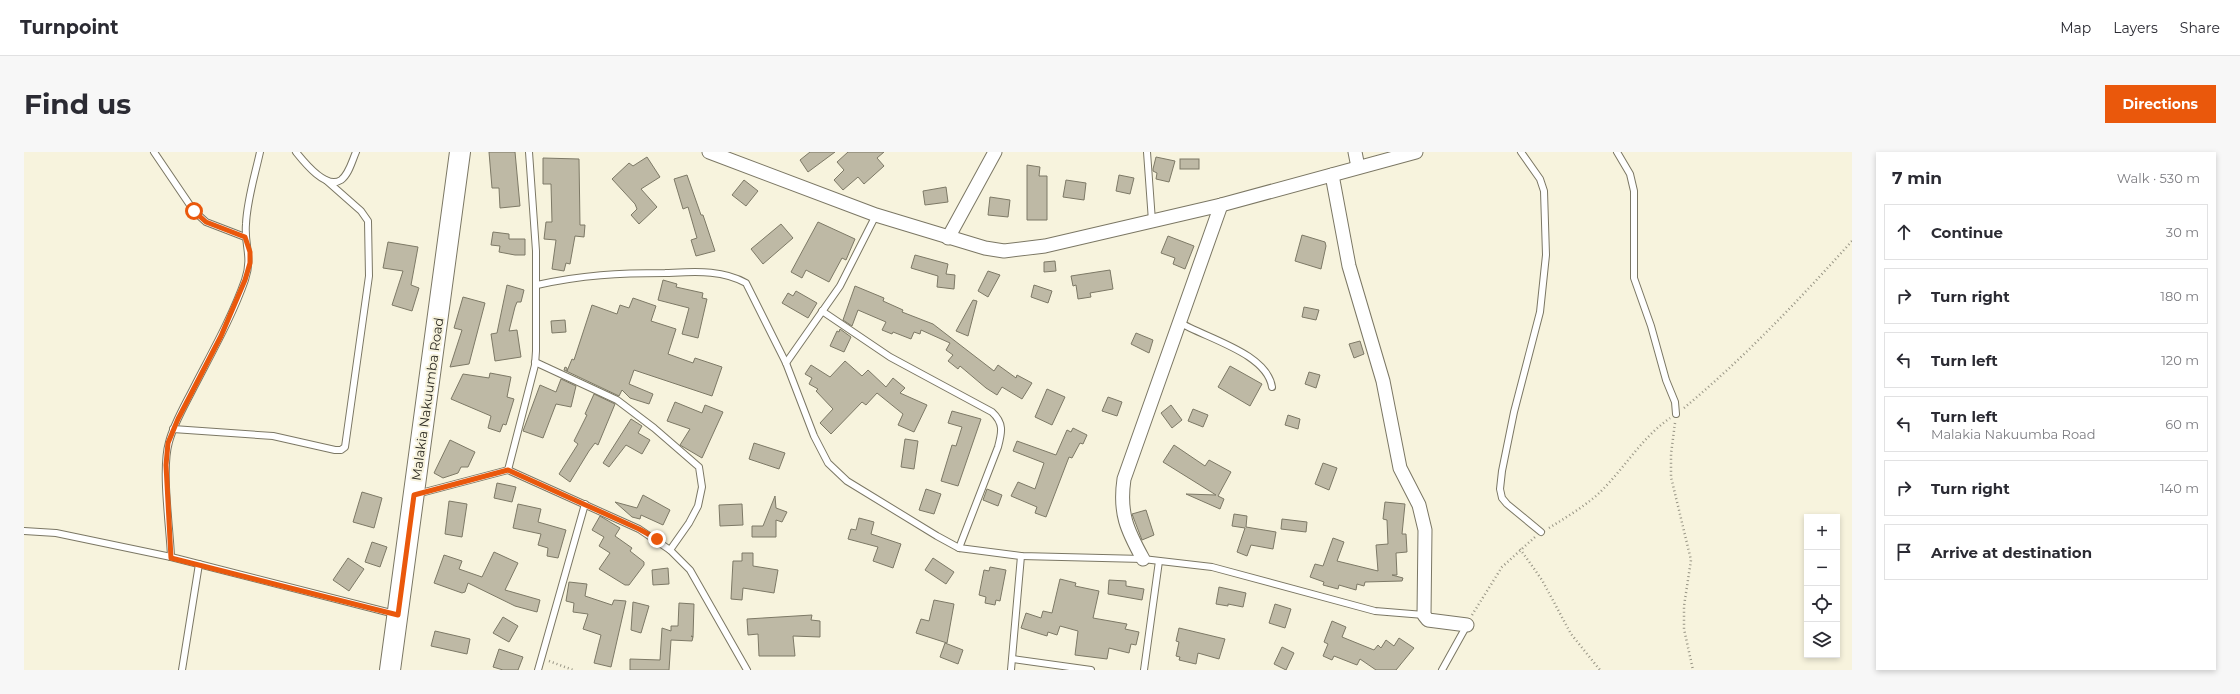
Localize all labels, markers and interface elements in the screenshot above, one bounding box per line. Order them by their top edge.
text: Turnpoint [20,16,119,39]
text: Map [2060,19,2091,37]
text: Layers [2113,19,2158,37]
text: Share [2180,19,2220,37]
button: Directions [2105,85,2216,123]
text: Find us [24,87,131,121]
text: 7 min [1892,168,1942,188]
text: Walk · 530 m [2117,170,2200,186]
route start [185,202,203,220]
icon: ahead [1893,221,1915,243]
text: Continue [1931,223,2003,242]
text: 30 m [2166,224,2199,240]
icon: right [1893,285,1915,307]
text: Turn right [1931,287,2010,306]
text: 180 m [2160,288,2199,304]
street label: Malakia Nakuumba Road [408,316,446,482]
icon: left [1893,349,1915,371]
text: Turn left [1931,351,1998,370]
text: 120 m [2161,352,2199,368]
text: Turn left [1931,407,1998,426]
icon: left [1893,413,1915,435]
text: 60 m [2165,416,2199,432]
text: Malakia Nakuumba Road [1931,426,2096,442]
icon: right [1893,477,1915,499]
text: Turn right [1931,479,2010,498]
text: 140 m [2160,480,2199,496]
map controls [1804,514,1840,658]
button: + [1804,514,1840,550]
route end [648,530,666,548]
icon: arrive [1893,541,1915,563]
text: Arrive at destination [1931,543,2092,562]
button: − [1804,550,1840,586]
button: locate [1804,586,1840,622]
button: layers [1804,622,1840,658]

